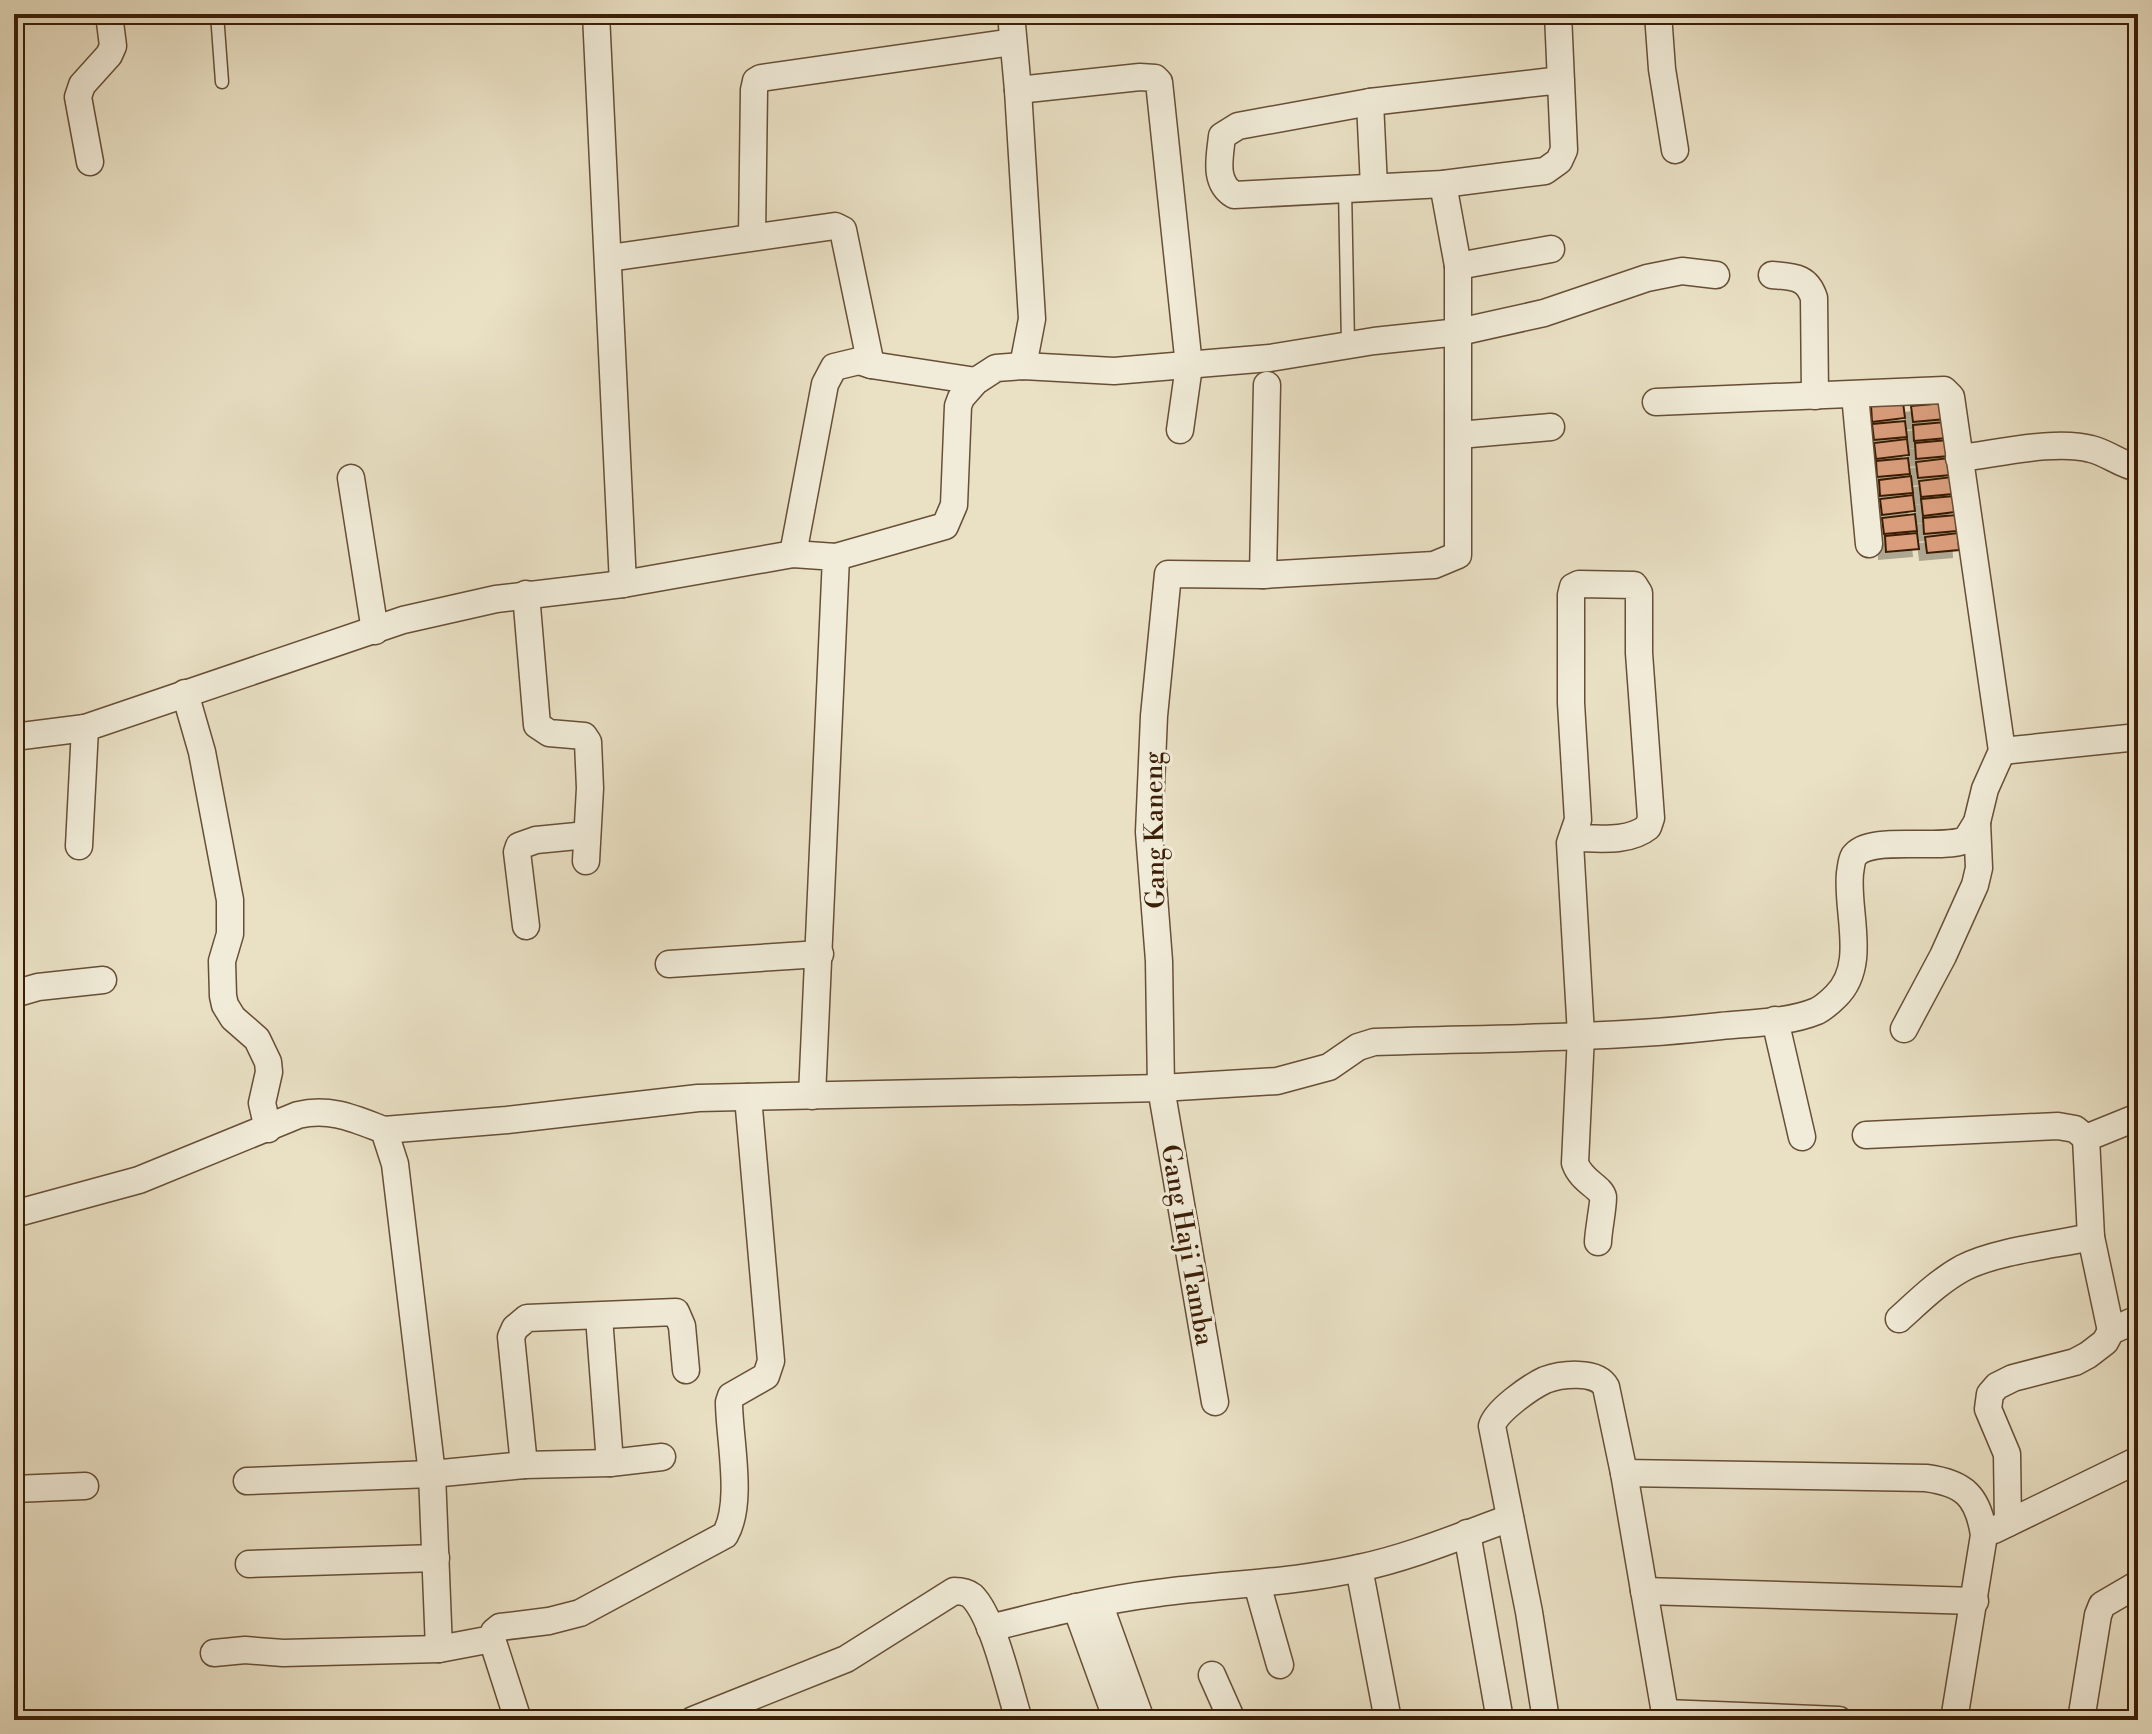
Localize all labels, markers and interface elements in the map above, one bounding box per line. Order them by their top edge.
street label: Gang Kaneng [1138,751,1172,909]
street label: Gang Haji Tamba [1154,1142,1221,1349]

